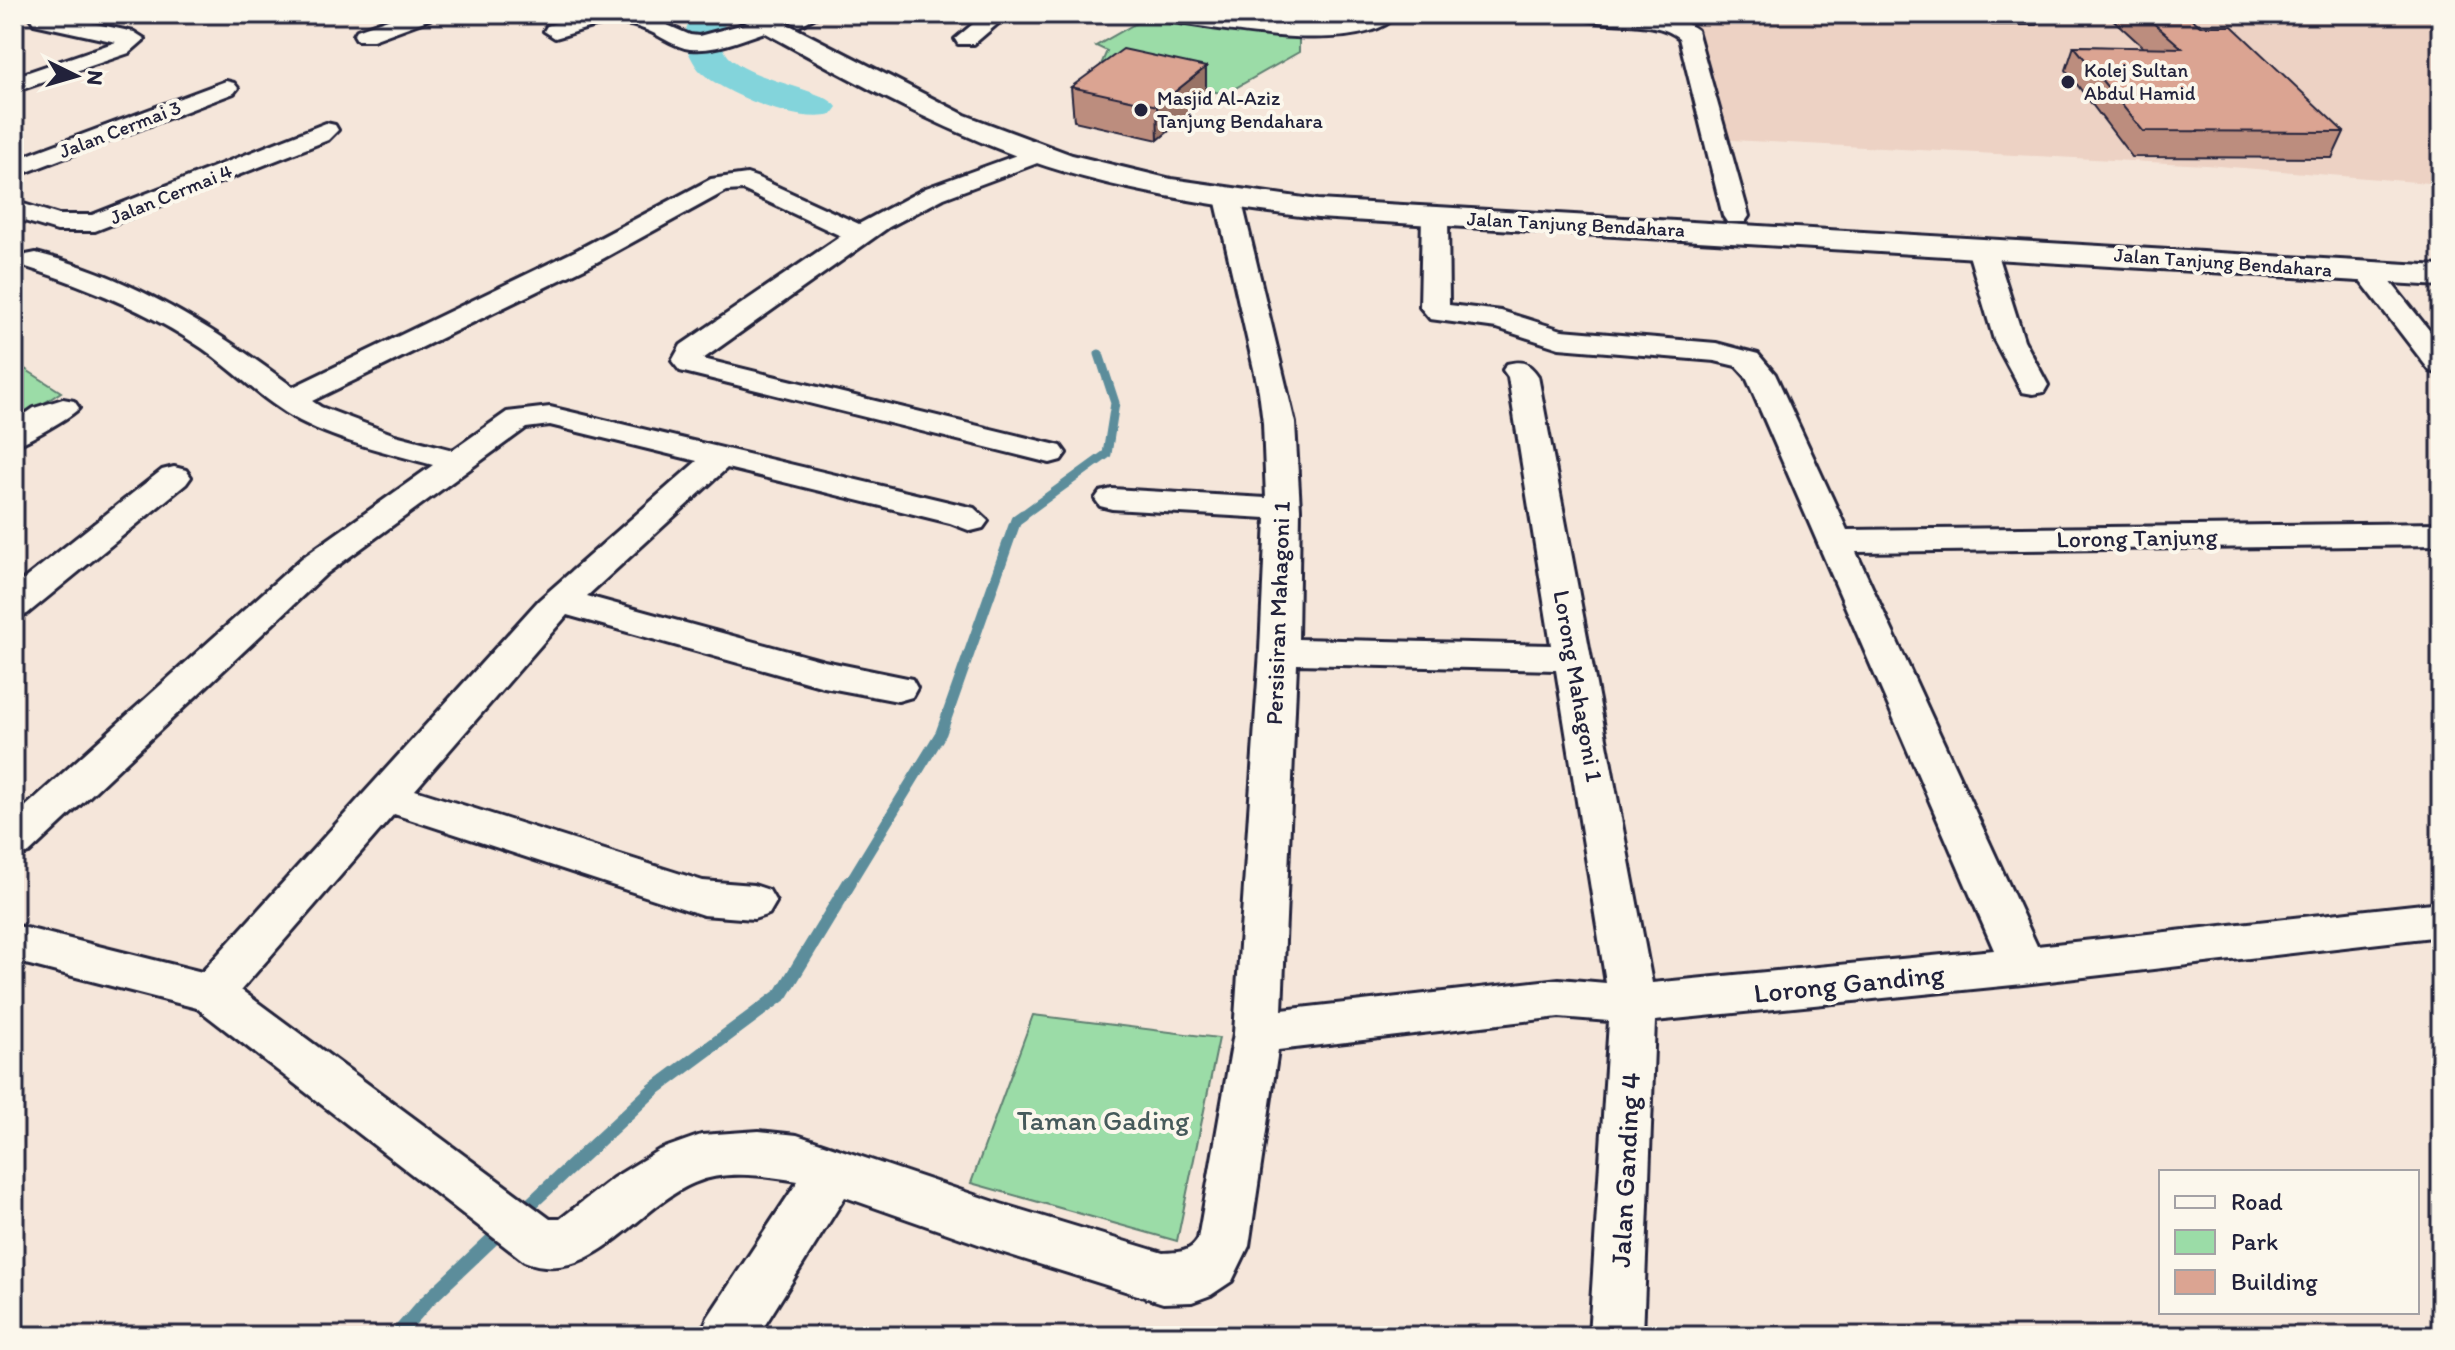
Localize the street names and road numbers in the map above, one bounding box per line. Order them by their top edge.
street label: Jalan Cermai 3 [56,95,184,163]
street label: Jalan Cermai 4 [106,159,236,229]
street label: Jalan Tanjung Bendahara [1466,206,1686,242]
street label: Jalan Tanjung Bendahara [2113,242,2333,282]
street label: Persisiran Mahagoni 1 [1259,501,1296,725]
street label: Lorong Tanjung [2056,522,2219,553]
street label: Lorong Mahagoni 1 [1547,588,1610,784]
street label: Lorong Ganding [1752,956,1947,1010]
street label: Jalan Ganding 4 [1603,1071,1647,1268]

